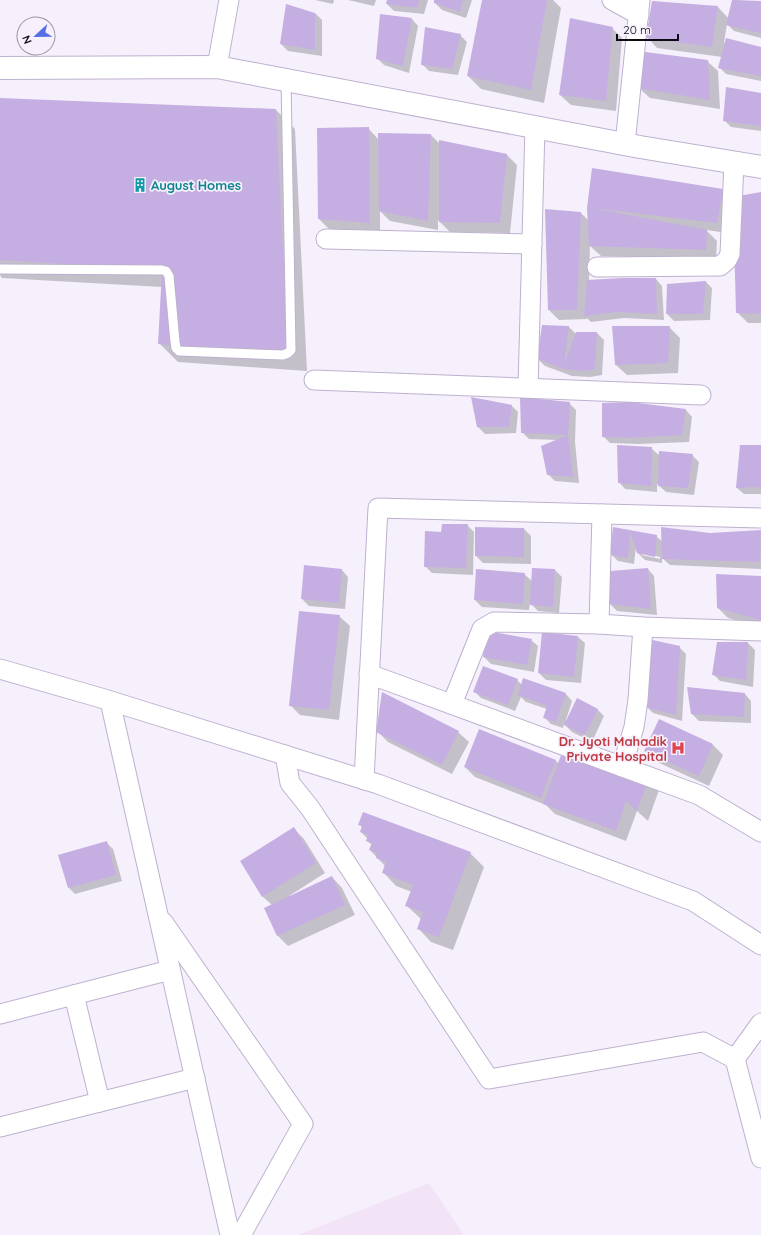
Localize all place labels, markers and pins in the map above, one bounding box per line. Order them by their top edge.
building icon: August Homes [132,177,148,193]
place label: August Homes [151,177,241,193]
place label: Dr. Jyoti Mahadik Private Hospital [559,733,667,764]
hospital icon: Dr. Jyoti Mahadik Private Hospital [670,740,686,756]

